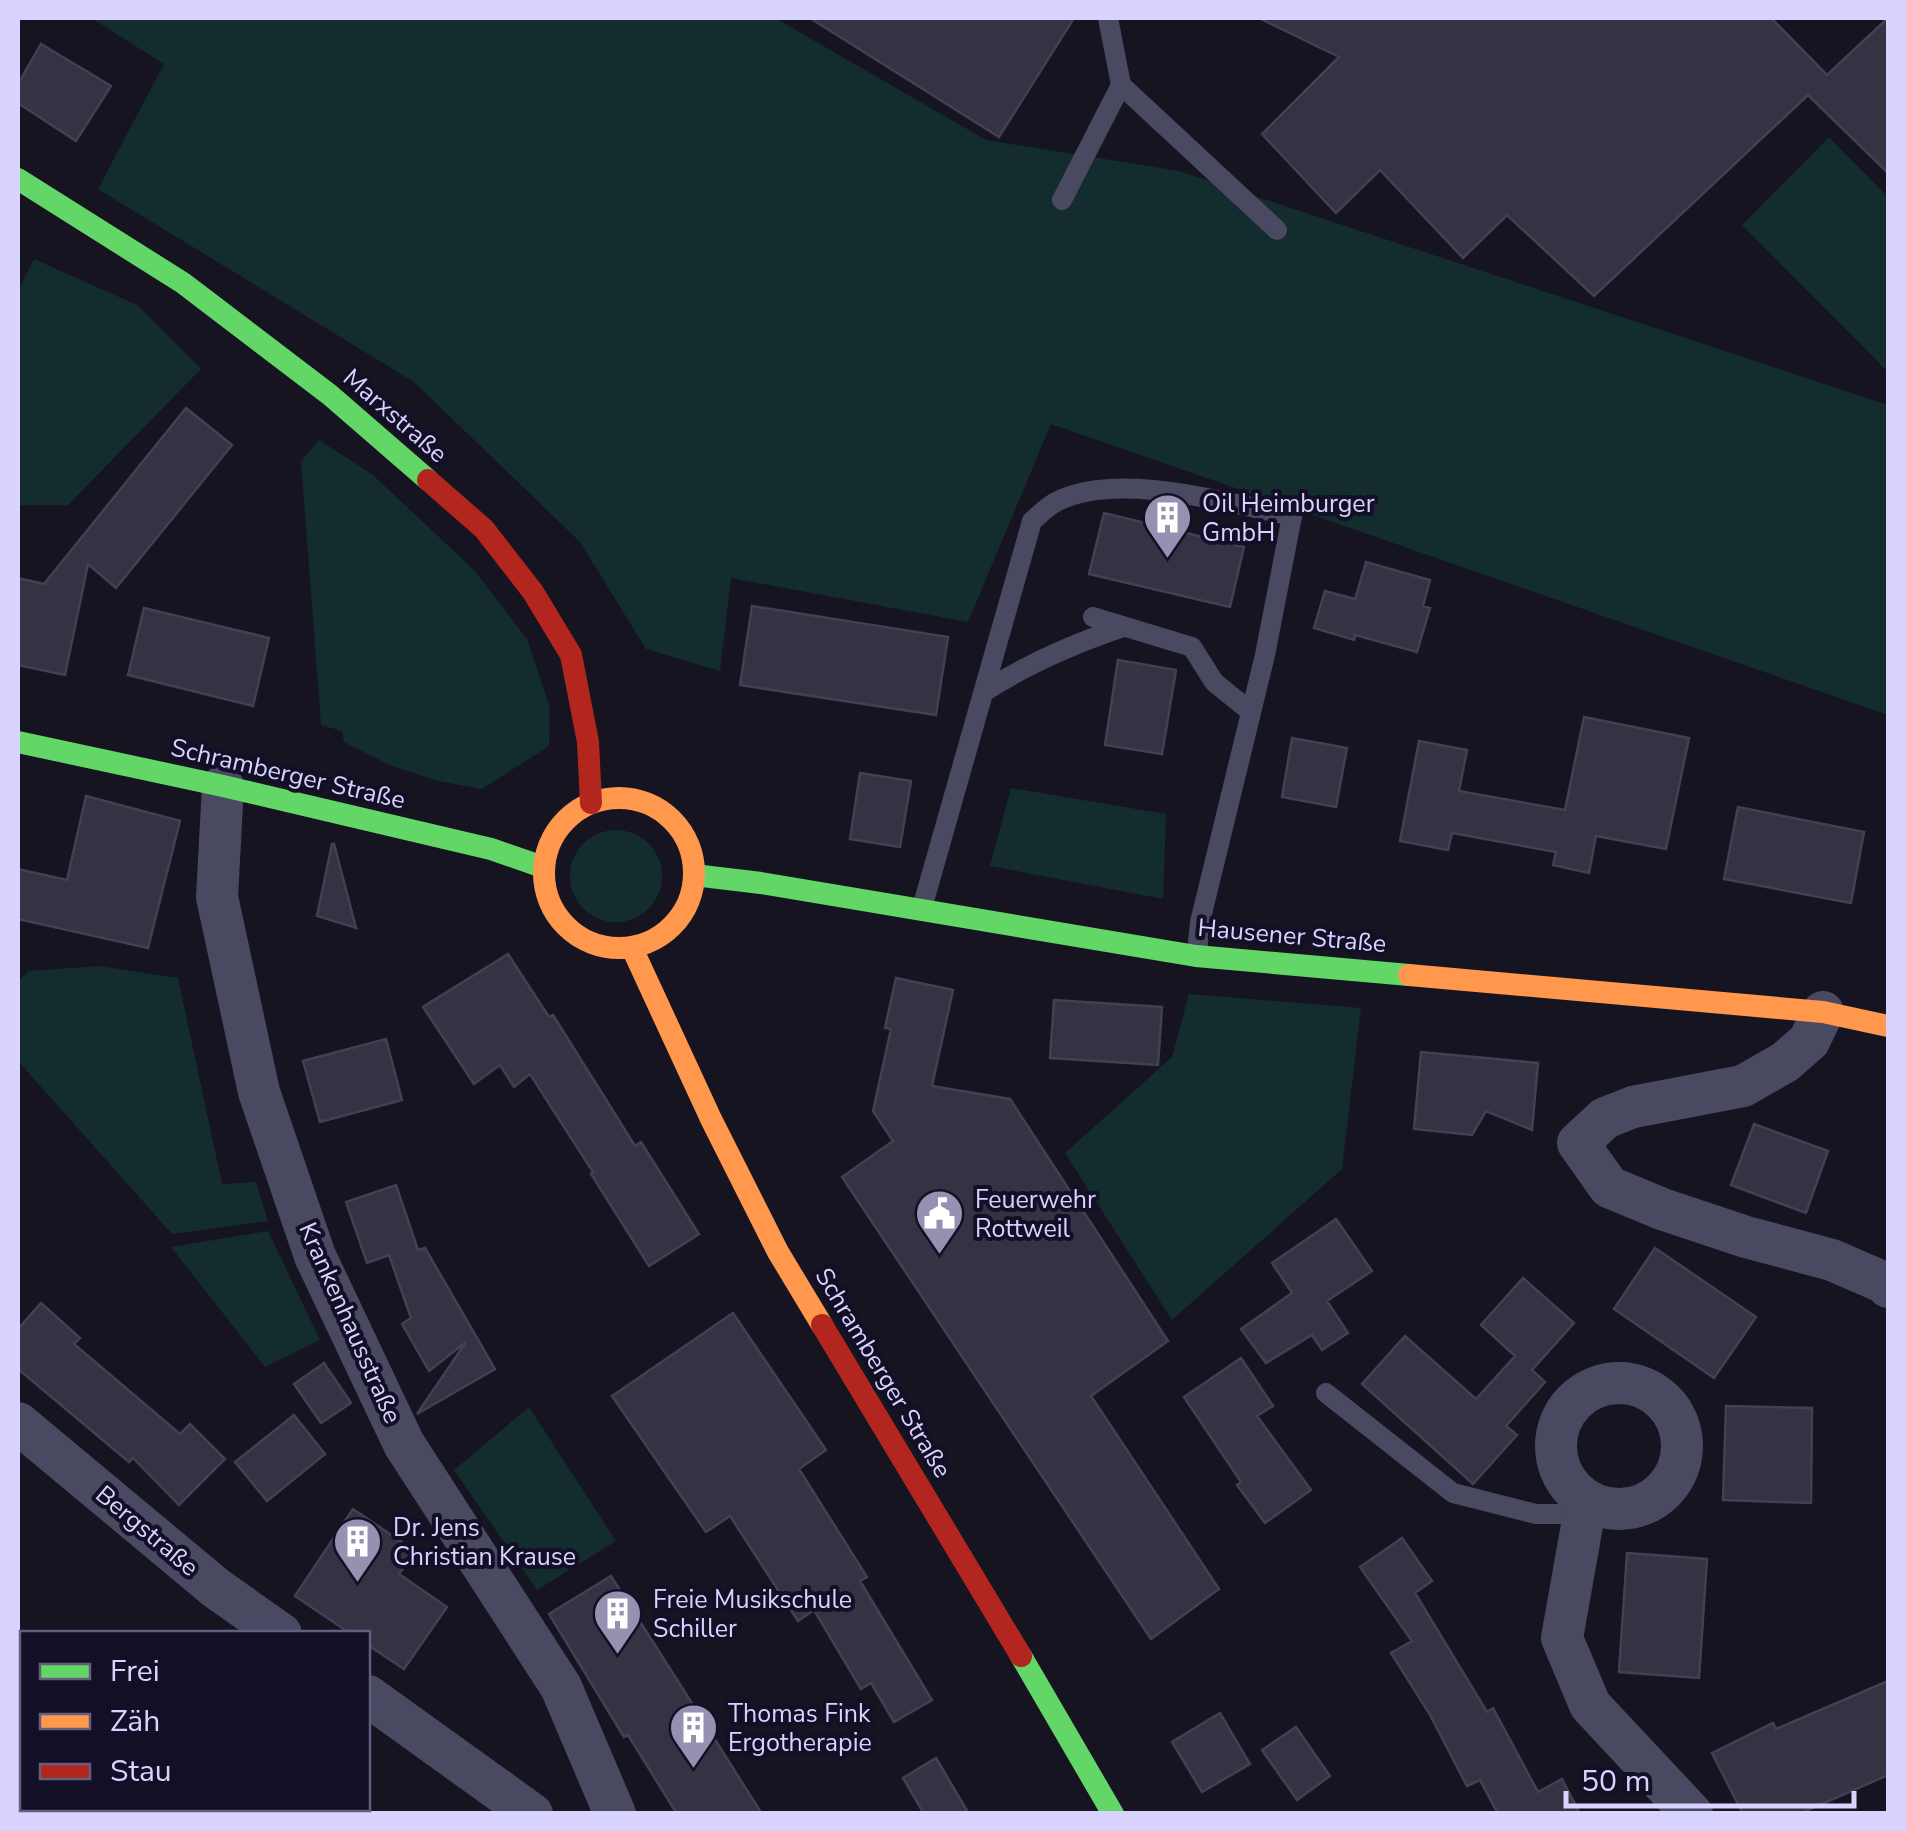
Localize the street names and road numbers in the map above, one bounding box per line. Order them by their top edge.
street label: Marxstraße [336,361,454,471]
street label: Schramberger Straße [168,731,408,817]
street label: Hausener Straße [1196,911,1388,961]
street label: Krankenhausstraße [290,1217,410,1429]
street label: Schramberger Straße [807,1262,959,1484]
street label: Bergstraße [88,1478,206,1584]

